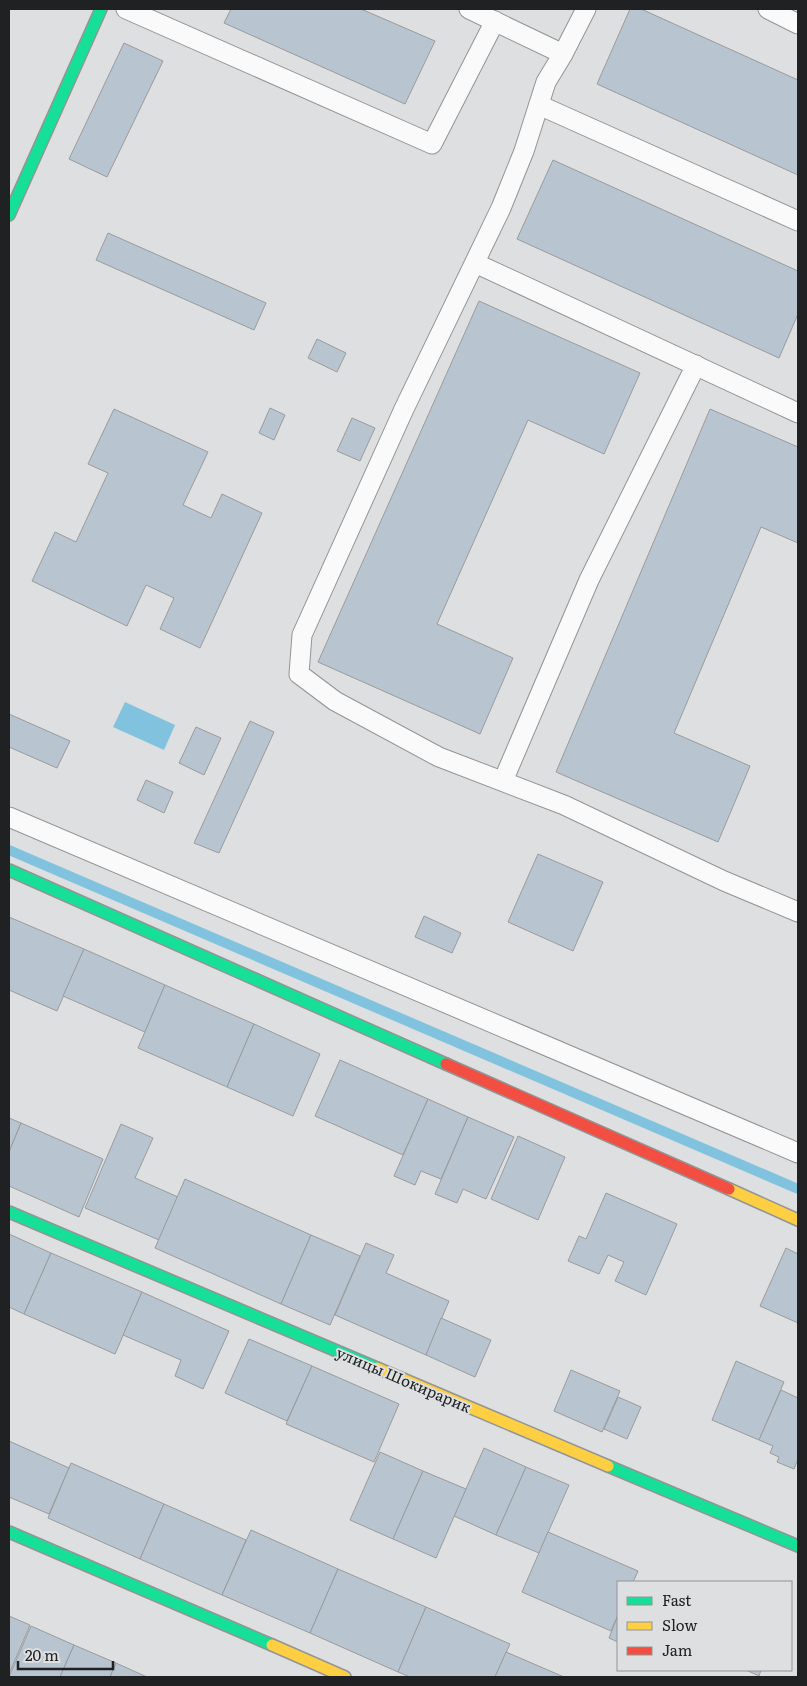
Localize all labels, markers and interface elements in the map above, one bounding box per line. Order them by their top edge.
street label: улицы Шокирарик [333,1340,475,1418]
legend [617,1581,792,1671]
text: Fast [662,1588,691,1611]
text: Slow [662,1613,697,1636]
scale bar [18,1638,112,1670]
text: Jam [662,1638,693,1661]
text: 20 m [25,1643,59,1666]

